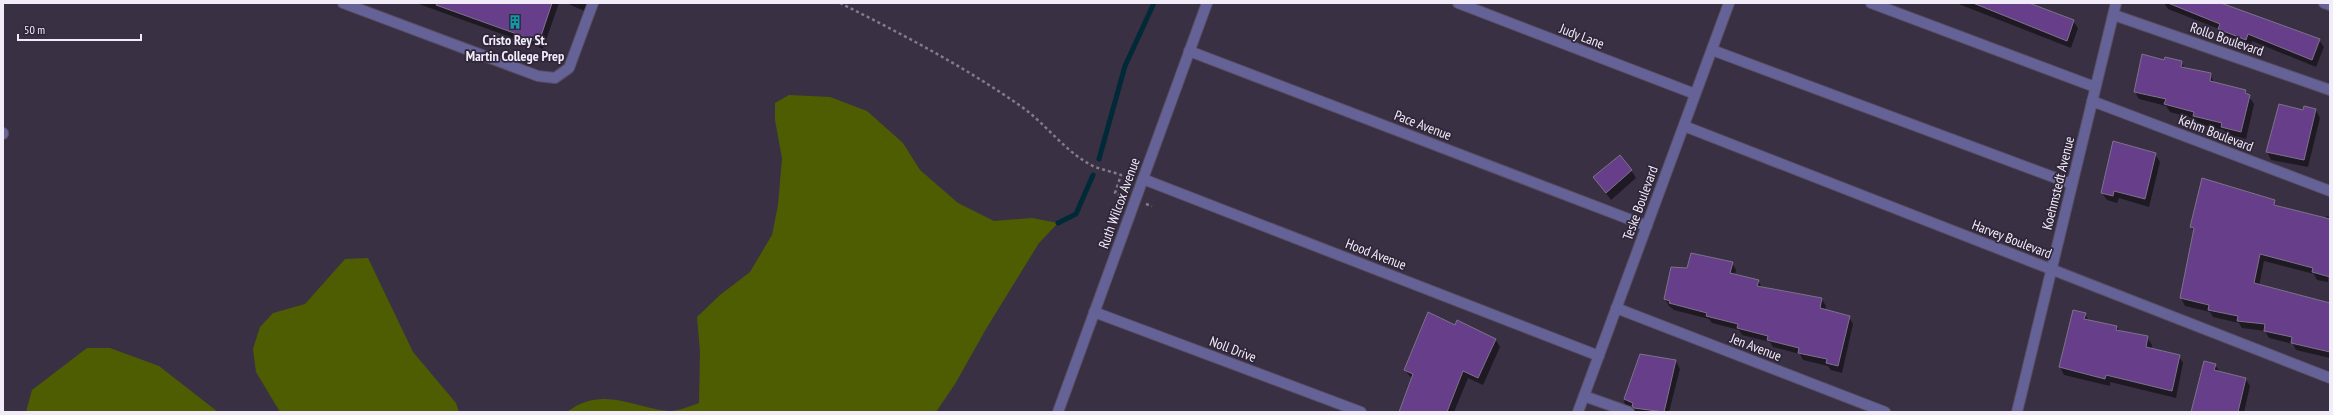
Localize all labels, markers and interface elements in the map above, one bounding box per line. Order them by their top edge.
building icon: Cristo Rey St. Martin College Prep [507,14,523,30]
scale bar [18,16,141,42]
street label: Rollo Boulevard [2188,18,2266,60]
street label: Judy Lane [1556,19,1607,53]
text: 50 m [24,22,45,37]
place label: Cristo Rey St. Martin College Prep [466,31,564,65]
street label: Pace Avenue [1392,106,1454,144]
street label: Kehm Boulevard [2176,110,2256,156]
street label: Koehmstedt Avenue [2038,134,2078,232]
street label: Ruth Wilcox Avenue [1094,155,1144,251]
street label: Teske Boulevard [1618,163,1662,243]
street label: Harvey Boulevard [1969,216,2055,262]
street label: Hood Avenue [1343,234,1409,274]
street label: Jen Avenue [1727,329,1784,365]
street label: Noll Drive [1207,332,1259,366]

